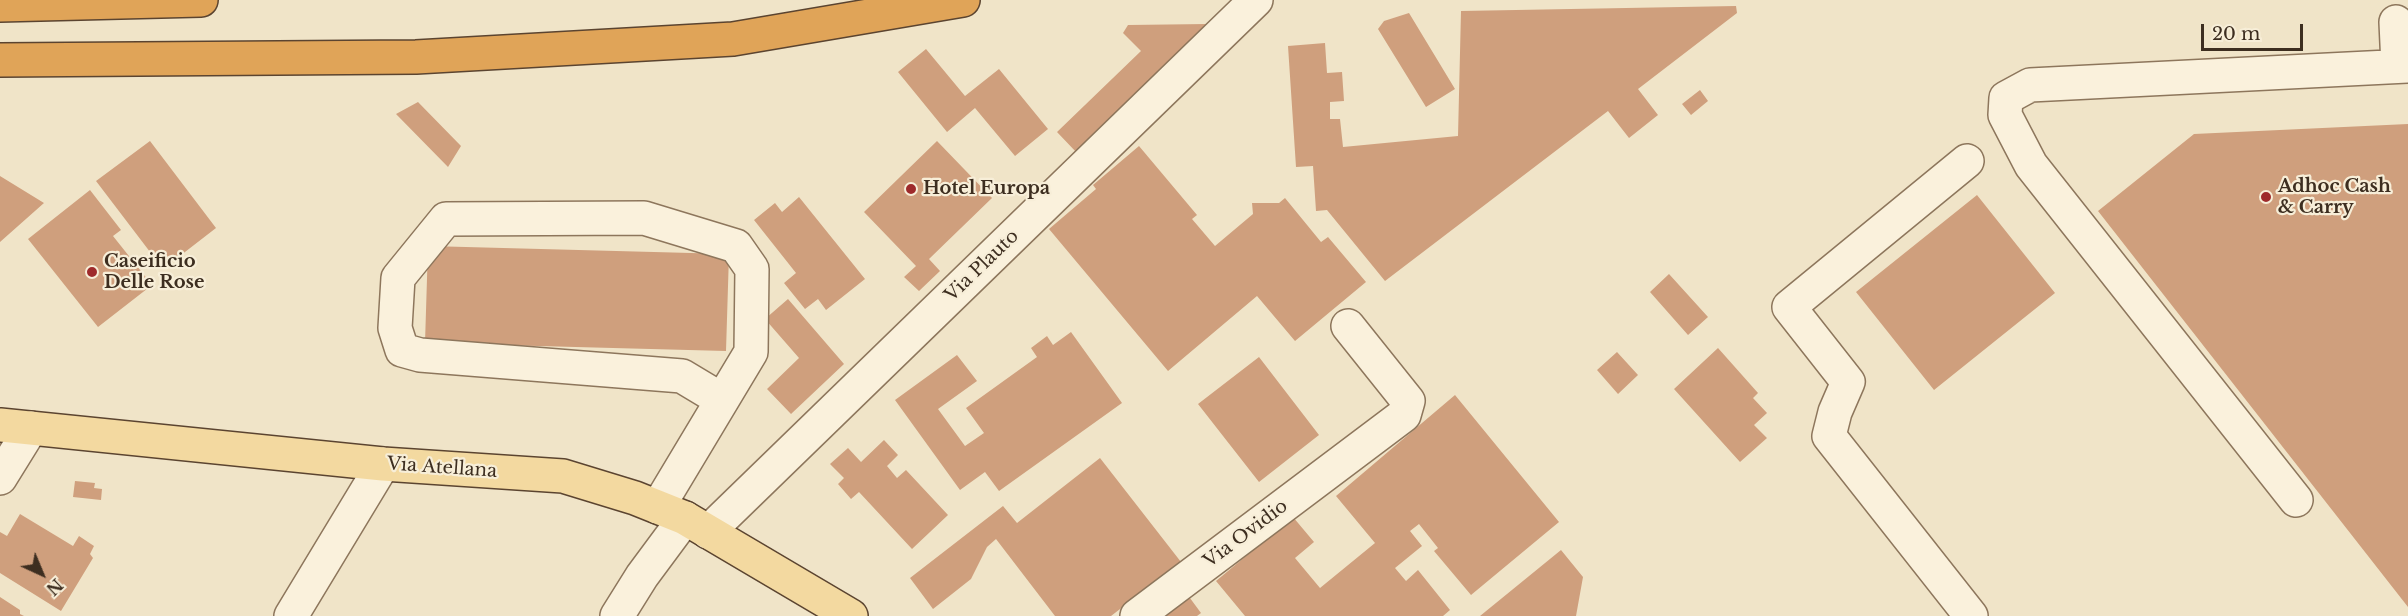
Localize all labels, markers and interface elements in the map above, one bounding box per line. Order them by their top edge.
scale bar [2204,12,2306,50]
text: 20 m [2212,23,2260,45]
place label: Adhoc Cash & Carry [2278,176,2391,219]
place label: Hotel Europa [923,178,1050,200]
marker: Hotel Europa [904,182,918,196]
marker: Adhoc Cash & Carry [2259,190,2273,204]
street label: Via Plauto [941,226,1023,306]
place label: Caseificio Delle Rose [104,251,204,294]
marker: Caseificio Delle Rose [85,265,99,279]
street label: Via Atellana [386,453,498,483]
street label: Via Ovidio [1200,495,1292,573]
north arrow [12,544,72,604]
text: N [42,575,67,599]

